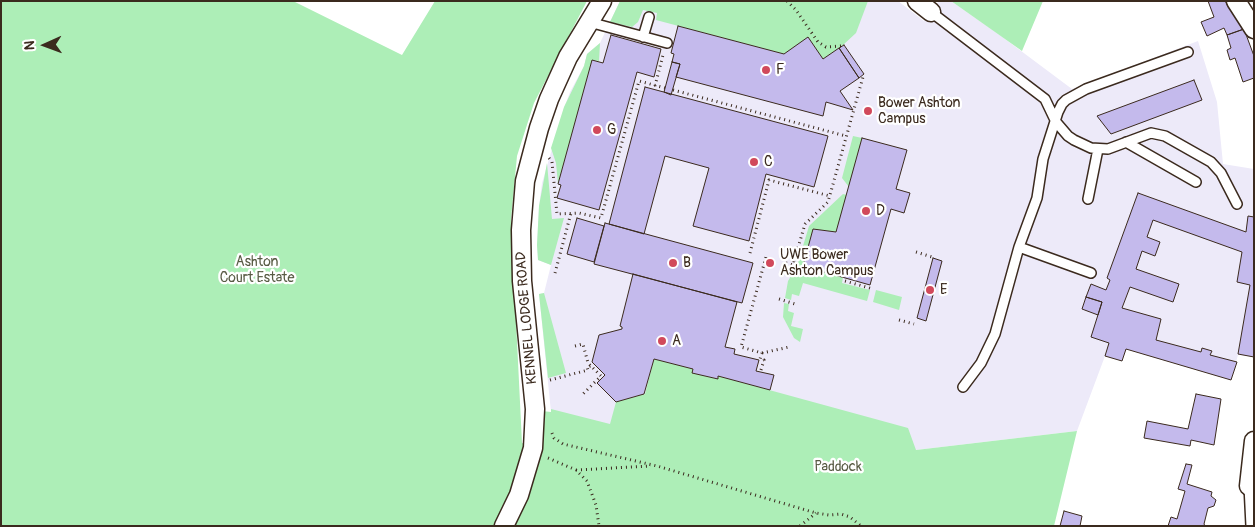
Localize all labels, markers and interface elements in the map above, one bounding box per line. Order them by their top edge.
north arrow [20,20,70,70]
text: N [21,41,38,51]
place label: F [776,62,784,78]
marker: F [760,64,772,76]
place label: Bower Ashton Campus [878,95,961,128]
marker: Bower Ashton Campus [862,105,874,117]
place label: G [607,122,616,138]
marker: G [591,124,603,136]
place label: C [764,154,773,170]
marker: C [748,156,760,168]
place label: D [876,203,885,219]
marker: D [860,205,872,217]
place label: UWE Bower Ashton Campus [780,247,873,280]
street label: KENNEL LODGE ROAD [513,251,541,385]
park label: Ashton Court Estate [220,254,294,286]
place label: B [683,255,691,271]
marker: B [667,257,679,269]
marker: UWE Bower Ashton Campus [764,257,776,269]
place label: E [940,282,947,298]
marker: E [924,284,936,296]
place label: A [672,333,681,349]
marker: A [656,335,668,347]
park label: Paddock [814,459,862,475]

